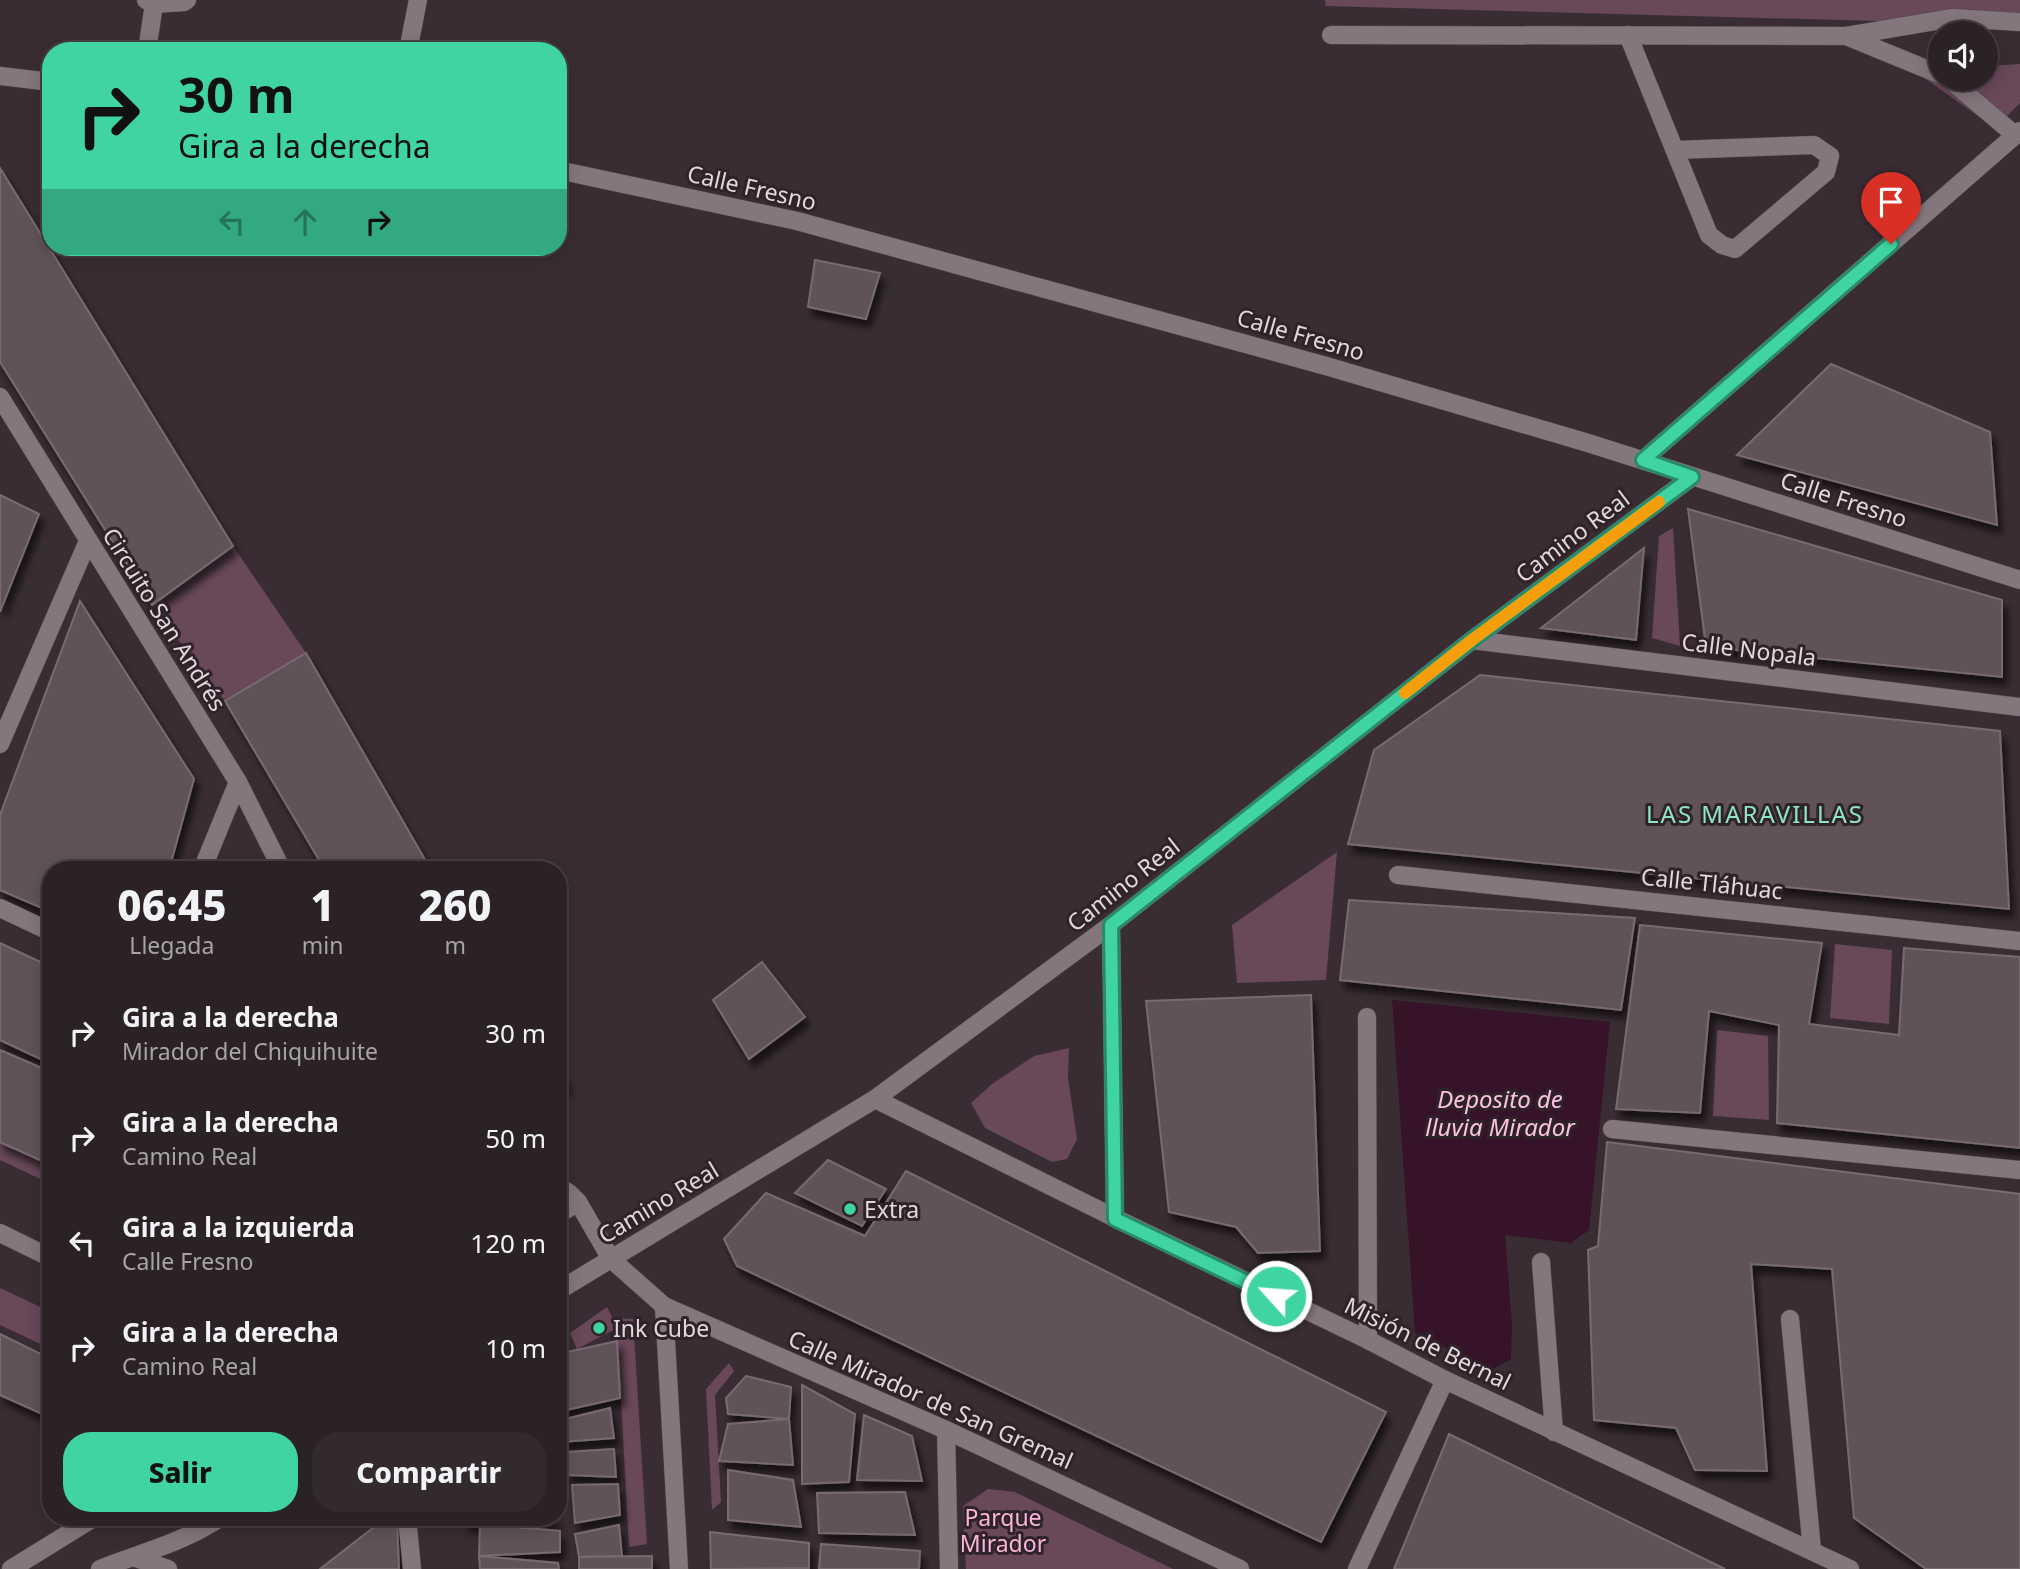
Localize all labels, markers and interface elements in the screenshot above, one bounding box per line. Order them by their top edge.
map controls [1928,21,1998,91]
button: sound [1928,21,1998,91]
text: 30 m [178,61,295,127]
icon: right [63,70,154,161]
text: Gira a la derecha [178,124,431,167]
street label: Calle Fresno [684,157,820,217]
pin [1861,172,1921,244]
icon: arrive [1872,183,1910,221]
icon: left [213,203,251,241]
icon: ahead [286,203,324,241]
icon: right [359,203,397,241]
street label: Calle Fresno [1233,301,1369,367]
street label: Calle Fresno [1777,463,1911,535]
street label: Camino Real [1508,483,1636,589]
street label: Circuito San Andrés [96,521,234,717]
street label: Calle Nopala [1680,625,1818,673]
district label: LAS MARAVILLAS [1646,797,1864,830]
street label: Camino Real [1060,830,1186,938]
street label: Calle Tláhuac [1640,860,1784,906]
text: 06:45 [117,876,226,933]
text: 1 [310,876,335,933]
text: 260 [419,876,492,933]
text: Llegada [129,929,214,961]
text: min [302,929,343,961]
text: m [444,929,466,961]
text: Gira a la derecha [122,999,339,1035]
icon: right [63,1014,101,1052]
text: 30 m [485,1015,546,1051]
text: Mirador del Chiquihuite [122,1035,378,1067]
water label: Deposito de lluvia Mirador [1425,1082,1576,1143]
text: Gira a la derecha [122,1104,339,1140]
icon: right [63,1119,101,1157]
text: 50 m [485,1120,546,1156]
text: Camino Real [122,1140,257,1172]
street label: Camino Real [592,1153,724,1251]
place label: Extra [864,1193,919,1225]
marker: Extra [842,1201,858,1217]
text: Gira a la izquierda [122,1209,355,1245]
icon: left [63,1224,101,1262]
text: 120 m [470,1225,546,1261]
text: Calle Fresno [122,1245,253,1277]
position arrow [1239,1259,1313,1333]
street label: Misión de Bernal [1339,1289,1517,1397]
place label: Ink Cube [613,1312,709,1344]
text: Gira a la derecha [122,1314,339,1350]
marker: Ink Cube [591,1320,607,1336]
street label: Calle Mirador de San Gremal [784,1322,1078,1476]
icon: right [63,1329,101,1367]
text: 10 m [485,1330,546,1366]
text: Camino Real [122,1350,257,1382]
button: Salir [63,1432,298,1512]
button: Compartir [312,1432,546,1512]
park label: Parque Mirador [960,1501,1047,1559]

